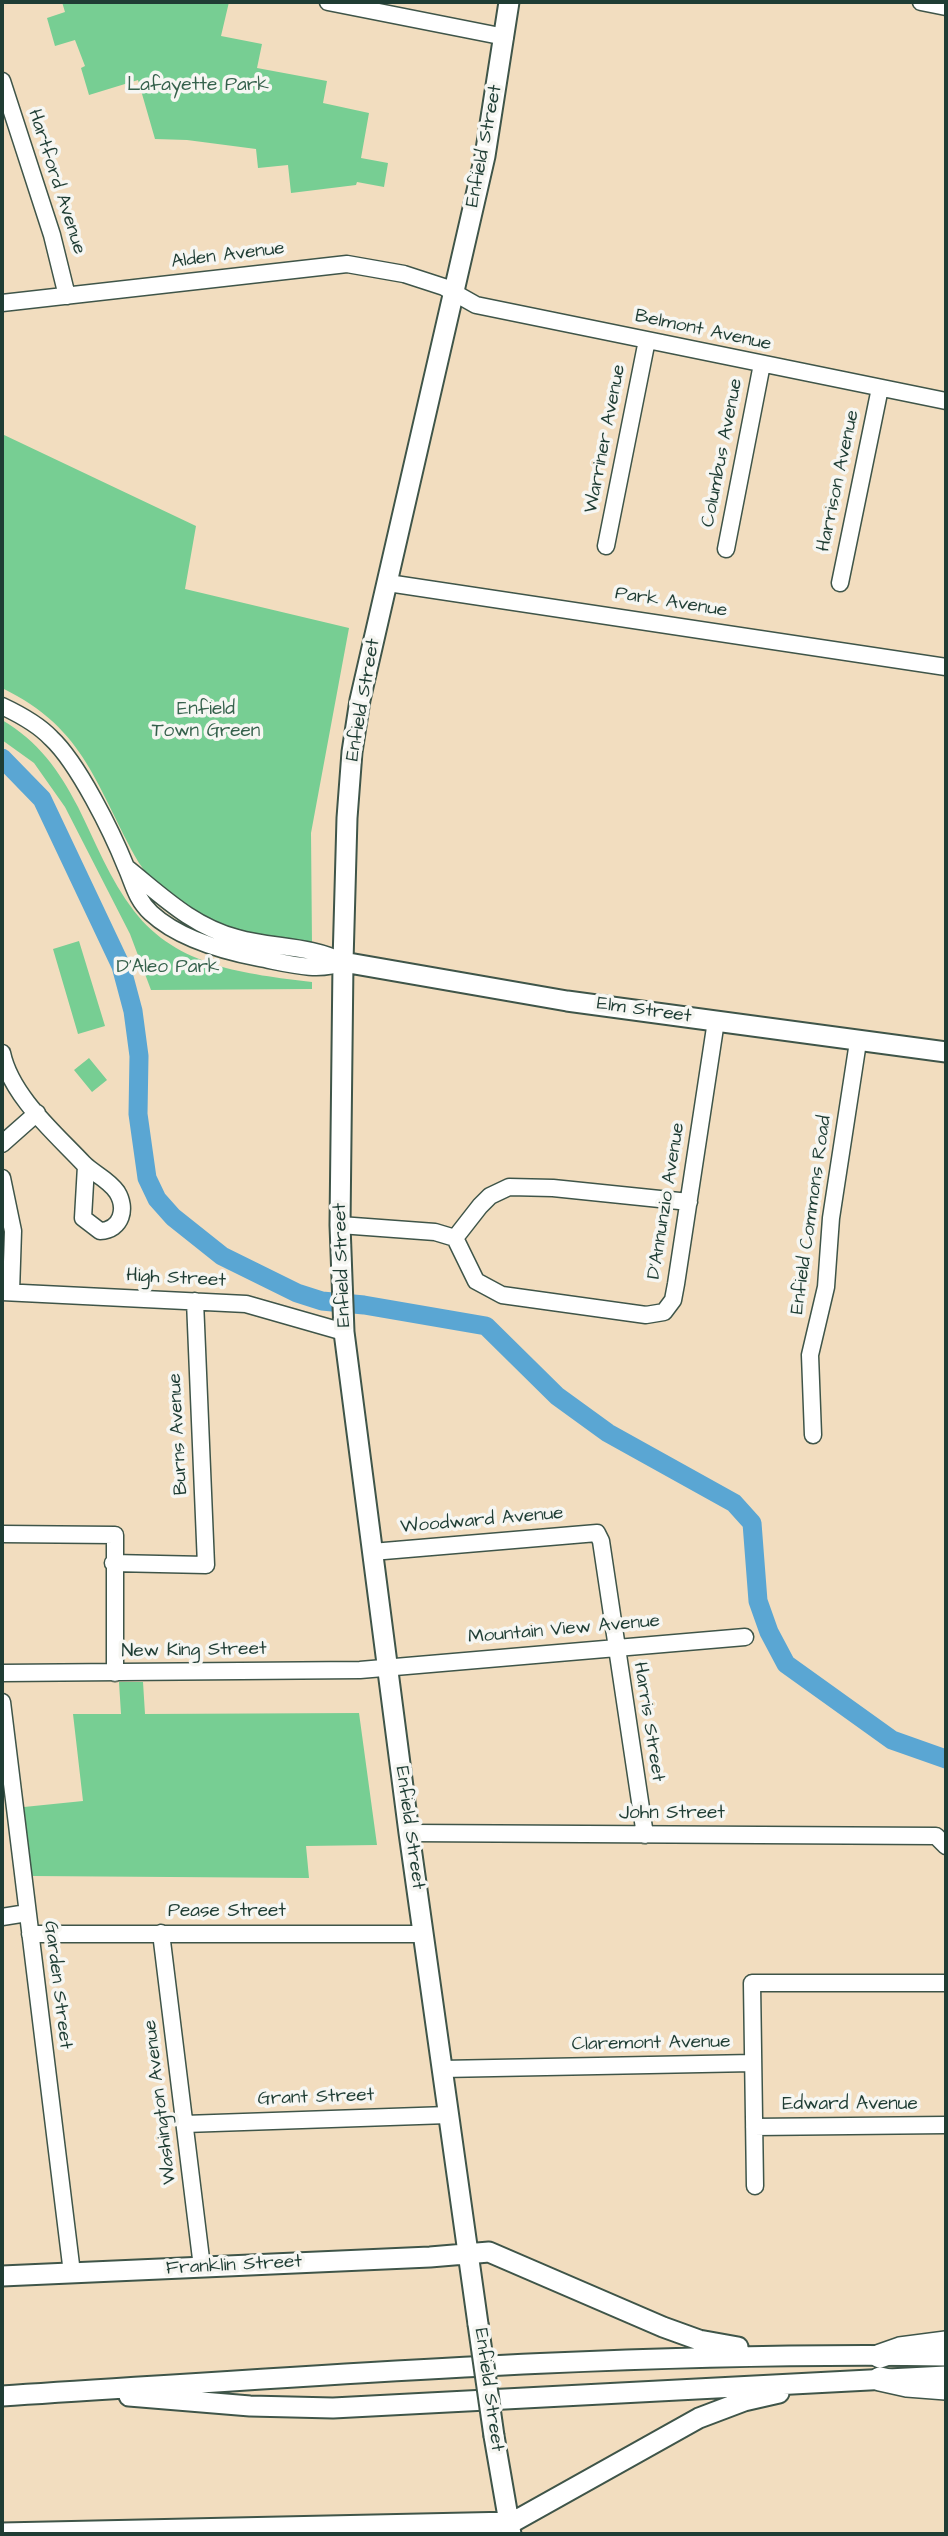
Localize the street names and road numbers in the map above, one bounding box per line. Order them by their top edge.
street label: Enfield Street [462,83,508,209]
street label: Hartford Avenue [22,107,90,257]
street label: Alden Avenue [170,238,286,274]
street label: Belmont Avenue [633,305,773,357]
street label: Warriner Avenue [580,363,632,515]
street label: Columbus Avenue [697,377,749,529]
street label: Harrison Avenue [813,408,865,554]
street label: Park Avenue [613,583,729,623]
street label: Enfield Street [342,637,386,763]
street label: Elm Street [595,993,693,1029]
street label: Enfield Commons Road [787,1114,837,1316]
street label: D'Annunzio Avenue [643,1121,691,1281]
street label: Enfield Street [329,1203,357,1327]
street label: High Street [126,1265,226,1293]
street label: Burns Avenue [164,1372,194,1496]
street label: Woodward Avenue [400,1503,564,1539]
street label: Mountain View Avenue [467,1610,661,1650]
street label: New King Street [121,1638,267,1664]
street label: Harris Street [627,1661,669,1783]
street label: Enfield Street [389,1765,429,1891]
street label: John Street [619,1803,725,1825]
street label: Pease Street [168,1901,286,1923]
street label: Garden Street [38,1920,76,2050]
street label: Washington Avenue [140,2018,182,2186]
street label: Claremont Avenue [571,2031,731,2057]
street label: Grant Street [257,2085,375,2111]
street label: Edward Avenue [782,2094,918,2116]
street label: Franklin Street [165,2251,303,2281]
street label: Enfield Street [468,2327,508,2453]

